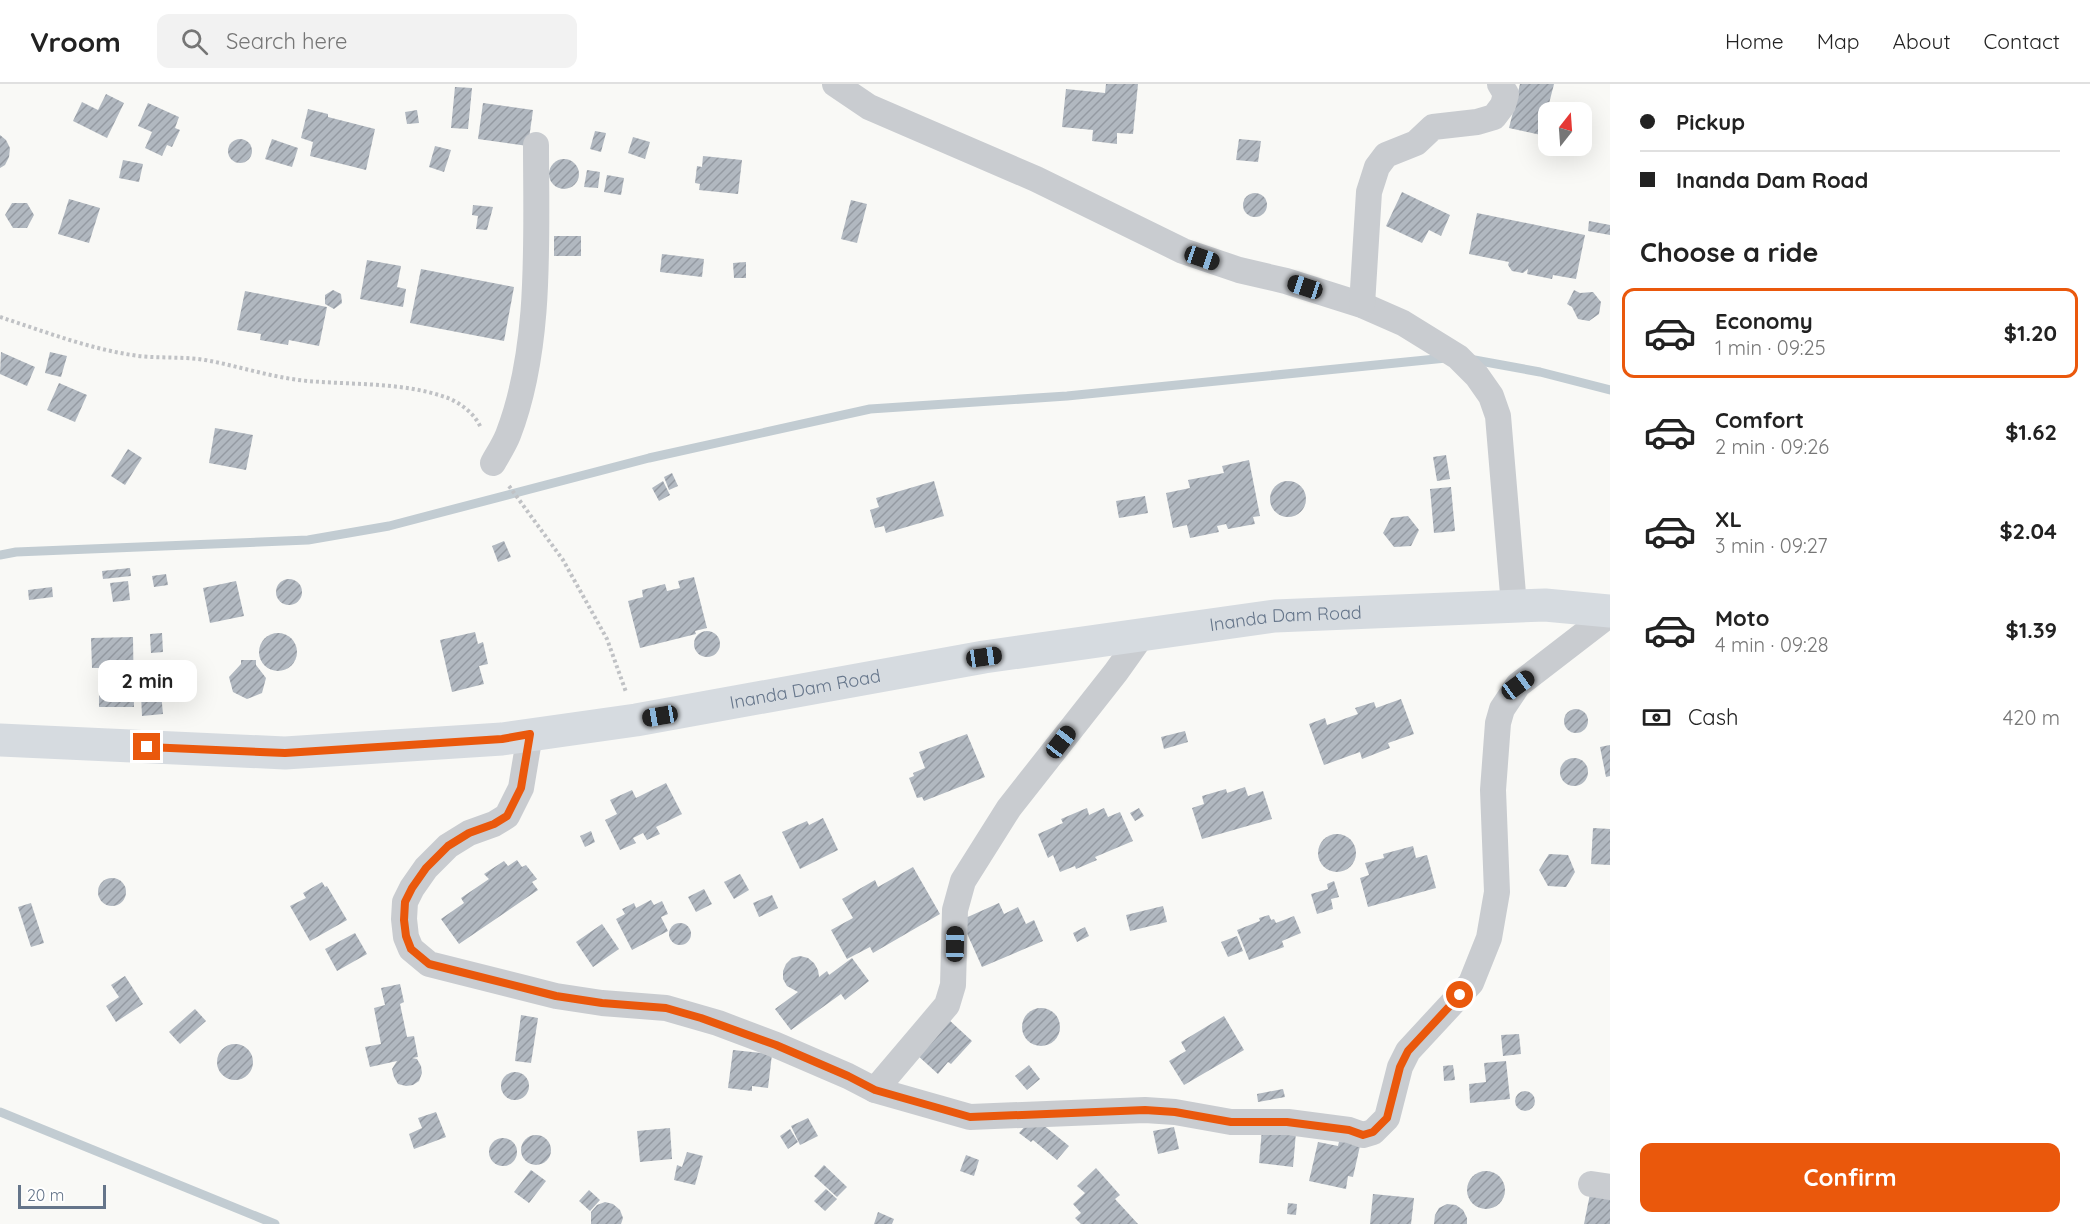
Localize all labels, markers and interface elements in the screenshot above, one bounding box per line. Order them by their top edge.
search box [157,14,577,68]
text: Vroom [30,24,121,59]
icon: search [178,25,211,58]
text: Search here [226,27,347,55]
text: Home [1725,28,1784,54]
text: Map [1817,28,1860,54]
text: About [1893,28,1951,54]
text: Contact [1984,28,2060,54]
north arrow [1538,102,1592,156]
map controls [1538,102,1592,156]
text: Pickup [1676,108,1745,136]
text: Inanda Dam Road [1676,166,1868,194]
text: Choose a ride [1640,235,1818,269]
car [1182,244,1222,272]
car [1285,273,1325,301]
icon: car [1643,306,1697,360]
text: Economy [1715,307,1813,335]
text: $1.20 [2004,319,2057,347]
text: 1 min · 09:25 [1715,335,1826,360]
icon: car [1643,405,1697,459]
text: Comfort [1715,406,1804,434]
text: $1.62 [2005,418,2057,446]
text: 2 min · 09:26 [1715,434,1829,459]
icon: car [1643,504,1697,558]
text: XL [1715,505,1742,533]
text: $2.04 [1999,517,2057,545]
text: 3 min · 09:27 [1715,533,1828,558]
street label: Inanda Dam Road [1208,600,1362,636]
icon: car [1643,603,1697,657]
text: Moto [1715,604,1769,632]
text: $1.39 [2006,616,2057,644]
text: 4 min · 09:28 [1715,632,1829,657]
car [965,646,1003,668]
callout: 2 min [98,660,196,702]
street label: Inanda Dam Road [728,664,882,714]
car [1498,667,1538,703]
text: 2 min [121,668,174,693]
icon: cash [1640,701,1673,734]
text: Cash [1688,703,1739,731]
car [641,704,679,728]
text: 420 m [2003,705,2060,730]
car [1043,722,1079,762]
route end [133,733,160,760]
car [946,926,964,962]
route start [1446,981,1473,1008]
button: Confirm [1640,1143,2060,1212]
scale bar [18,1182,106,1210]
text: 20 m [27,1185,64,1205]

